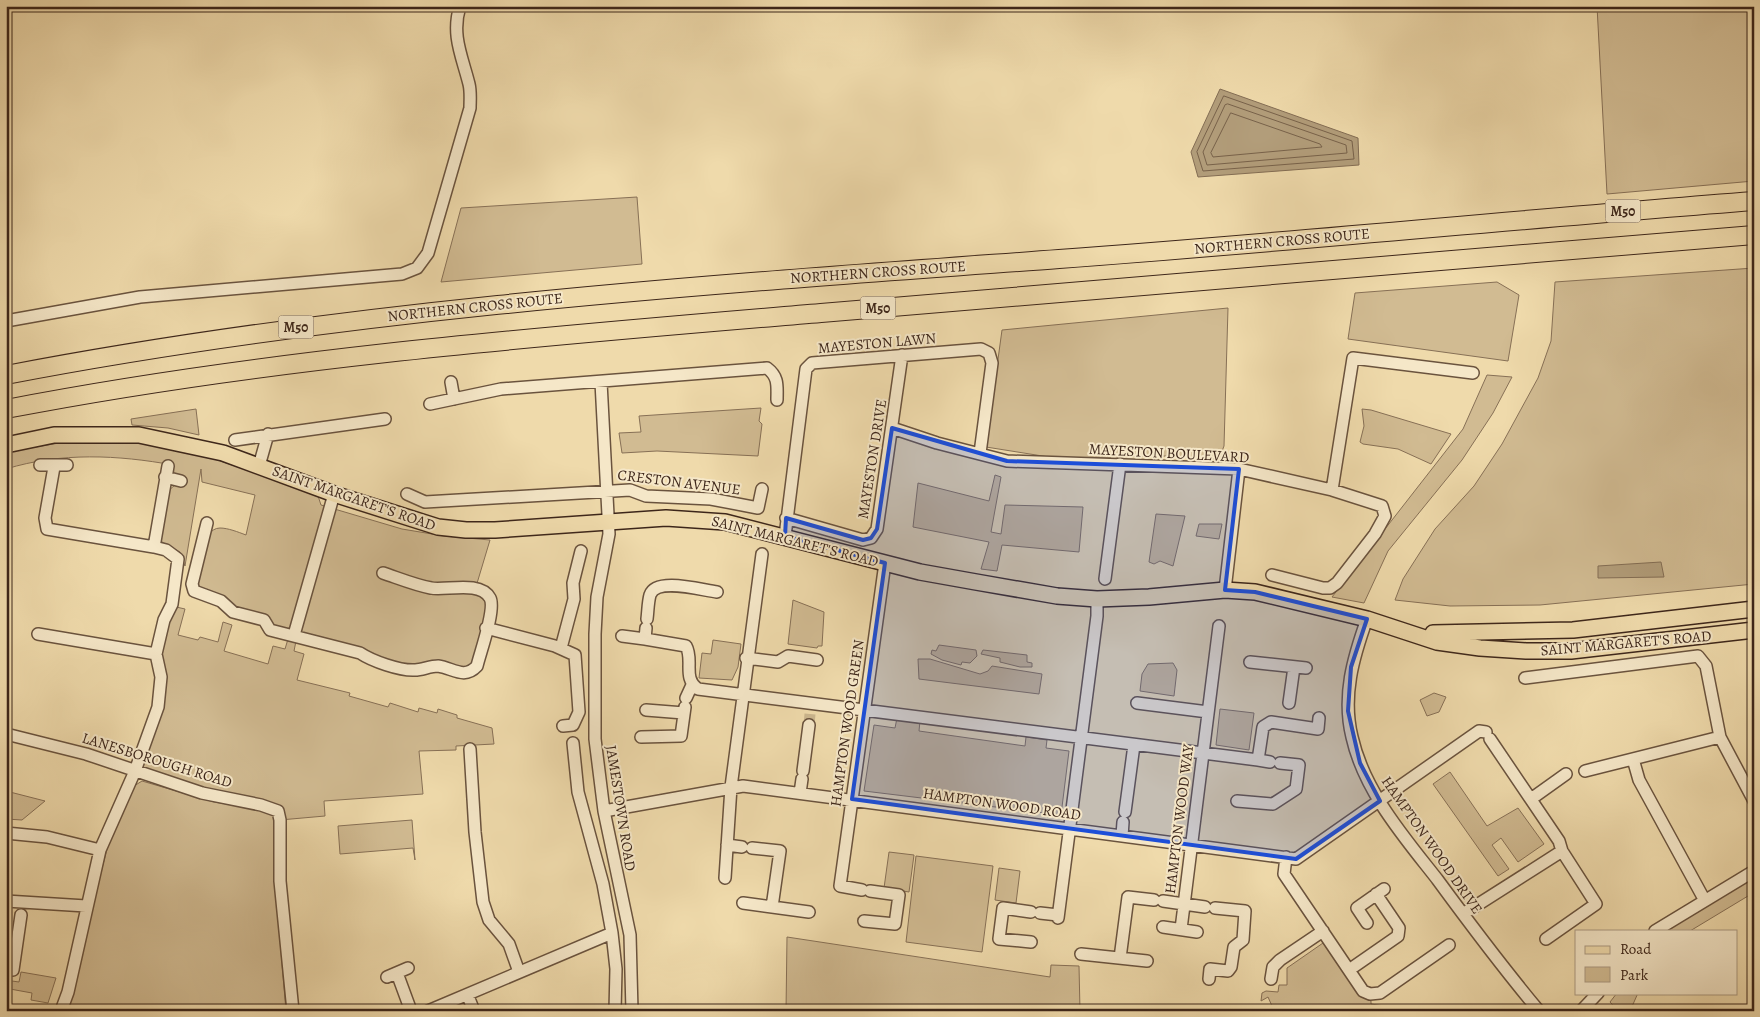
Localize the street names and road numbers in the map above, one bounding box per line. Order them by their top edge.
road number: M50 [1606,200,1640,222]
street label: NORTHERN CROSS ROUTE [1193,223,1371,259]
street label: NORTHERN CROSS ROUTE [790,256,966,288]
street label: NORTHERN CROSS ROUTE [386,288,564,326]
road number: M50 [860,296,896,320]
road number: M50 [278,316,314,338]
street label: MAYESTON LAWN [817,328,937,358]
street label: MAYESTON DRIVE [853,398,891,520]
street label: MAYESTON BOULEVARD [1088,439,1250,467]
street label: SAINT MARGARET'S ROAD [270,461,438,535]
street label: CRESTON AVENUE [616,465,742,499]
street label: SAINT MARGARET'S ROAD [709,511,881,571]
street label: SAINT MARGARET'S ROAD [1540,626,1712,660]
street label: HAMPTON WOOD GREEN [825,638,869,808]
street label: LANESBOROUGH ROAD [79,728,235,792]
street label: HAMPTON WOOD WAY [1160,742,1198,895]
street label: JAMESTOWN ROAD [601,744,641,872]
street label: HAMPTON WOOD DRIVE [1377,772,1487,918]
street label: HAMPTON WOOD ROAD [922,783,1082,825]

